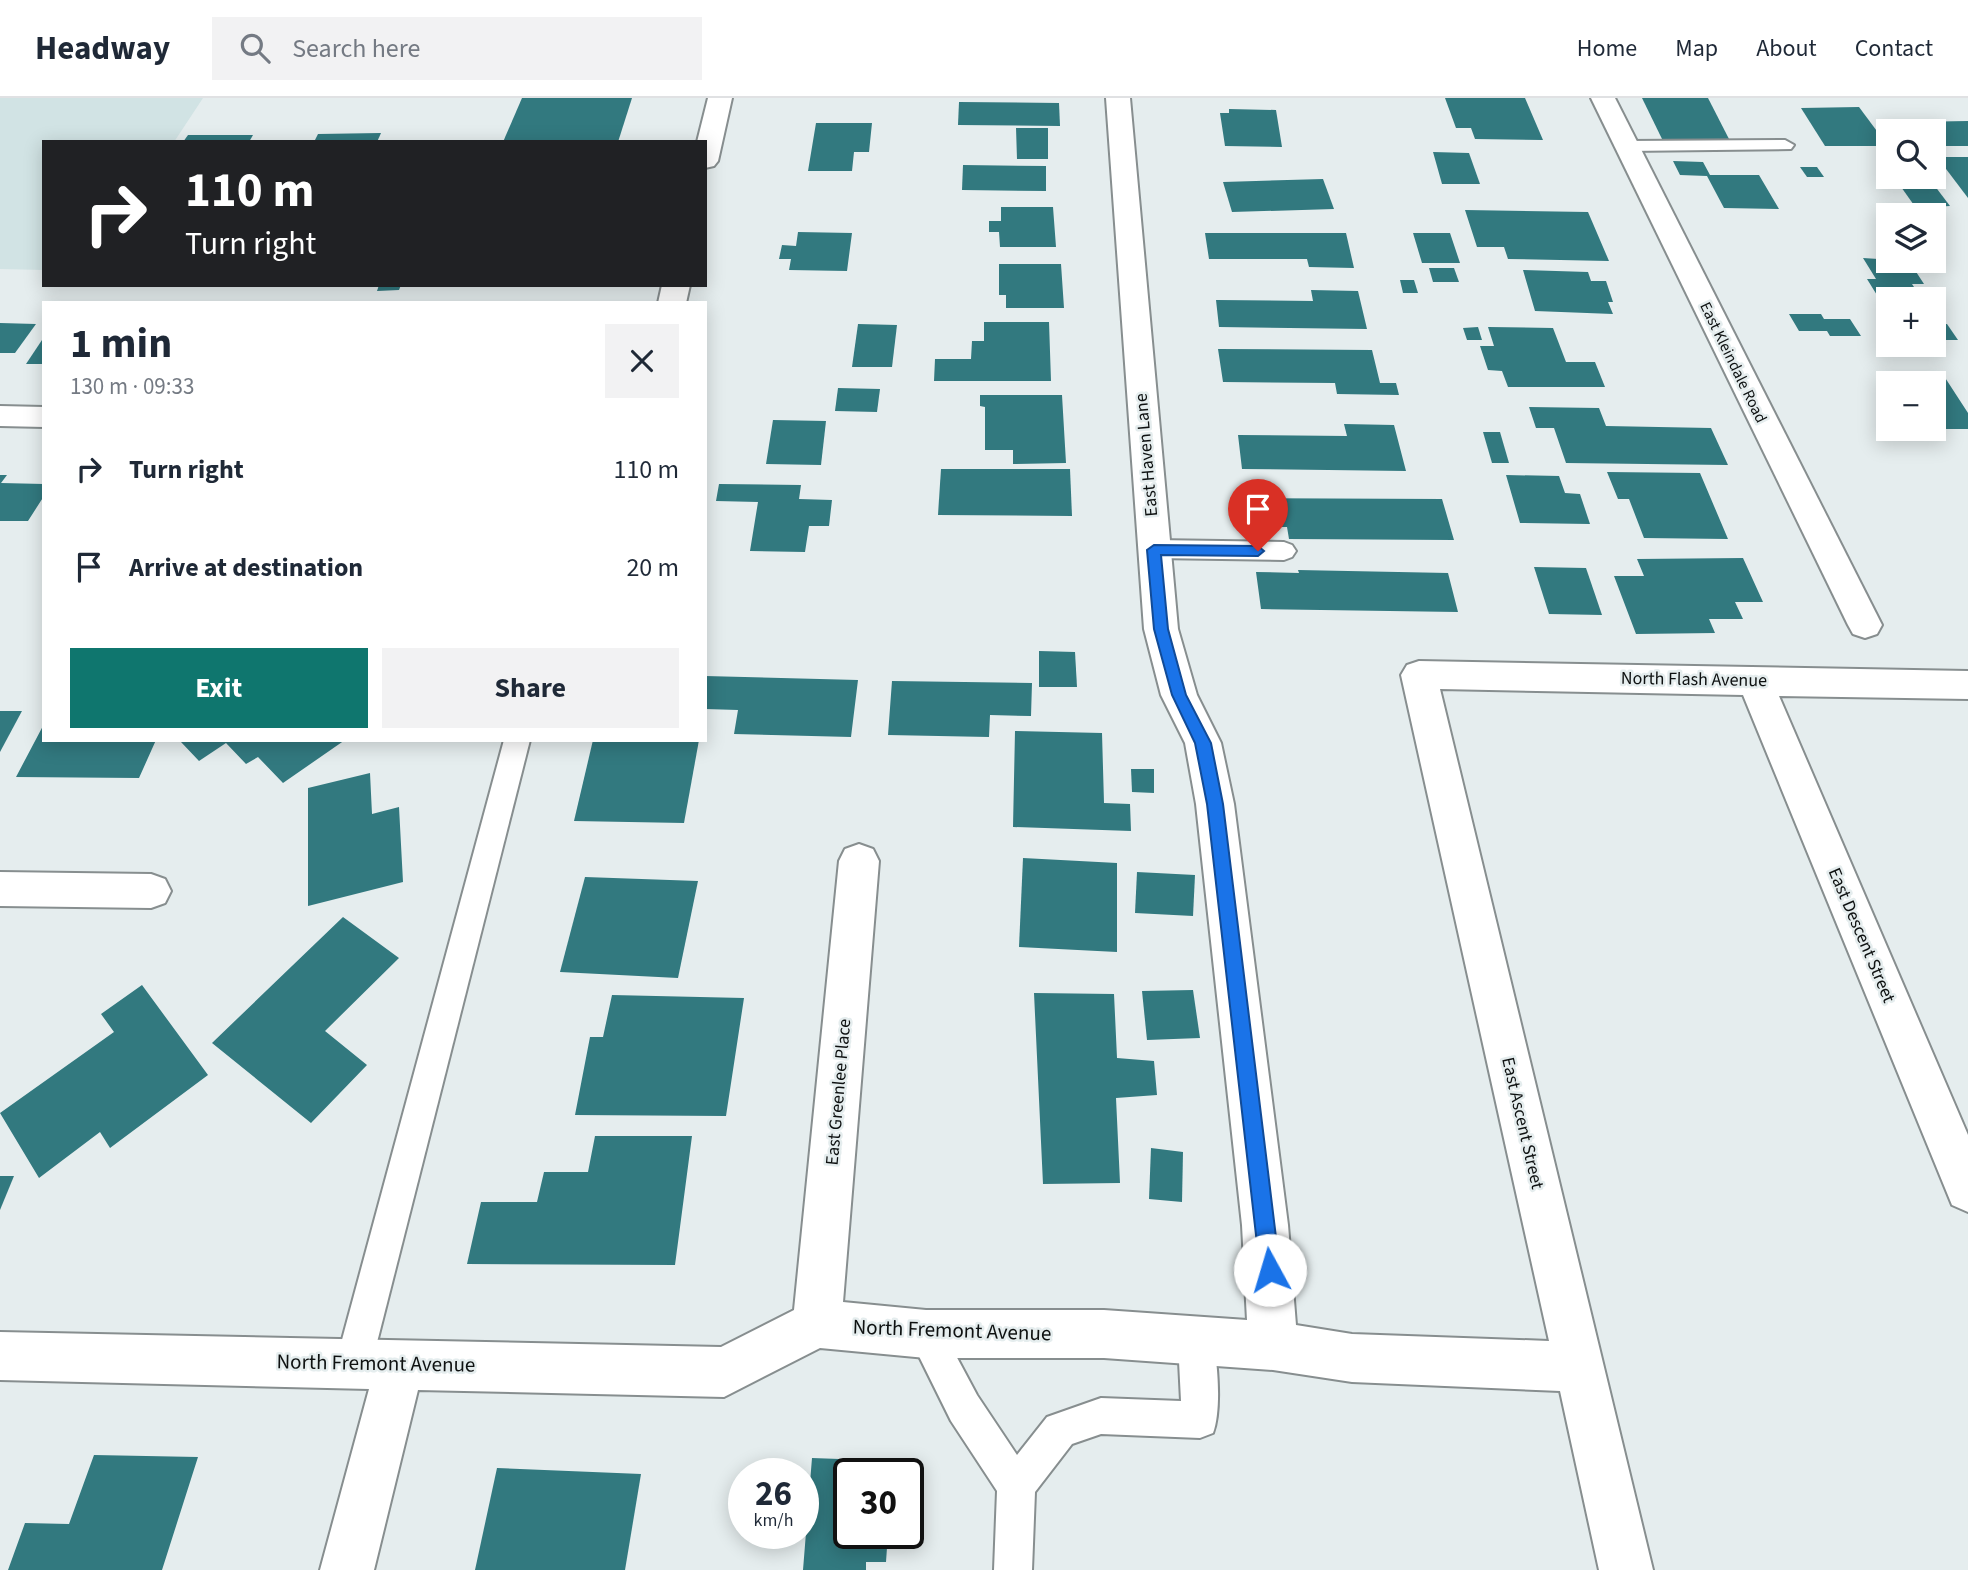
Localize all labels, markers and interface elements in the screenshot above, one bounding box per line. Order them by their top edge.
search box [212,17,702,80]
text: Headway [35,25,170,72]
icon: search [236,29,274,67]
text: Search here [292,30,420,67]
text: Home [1577,31,1637,66]
text: Map [1675,31,1718,66]
text: About [1756,31,1817,66]
text: Contact [1855,31,1933,66]
map controls [1876,119,1946,441]
button: search [1876,119,1946,189]
text: 110 m [185,156,314,226]
icon: right [70,168,161,259]
button: layers [1876,203,1946,273]
text: Turn right [185,221,316,267]
button: + [1876,287,1946,357]
street label: East Kleindale Road [1694,298,1772,427]
text: 1 min [70,314,172,374]
button: close [605,324,679,398]
text: 130 m · 09:33 [70,370,194,403]
button: − [1876,371,1946,441]
street label: East Haven Lane [1129,392,1164,518]
icon: right [70,450,108,488]
text: Turn right [129,451,244,488]
text: 110 m [613,451,679,488]
pin [1228,479,1288,551]
icon: arrive [1239,490,1277,528]
icon: arrive [70,548,108,586]
text: Arrive at destination [129,549,363,586]
text: 20 m [626,549,679,586]
button: Exit [70,648,368,728]
button: Share [382,648,679,728]
street label: North Flash Avenue [1621,666,1767,693]
street label: East Descent Street [1822,864,1901,1007]
street label: East Greenlee Place [820,1018,857,1166]
street label: East Ascent Street [1495,1055,1550,1191]
position arrow [1233,1233,1307,1307]
street label: North Fremont Avenue [852,1312,1052,1348]
street label: North Fremont Avenue [276,1346,476,1380]
speed limit sign: 30 [833,1458,924,1549]
text: 26 [755,1469,792,1519]
text: km/h [754,1508,793,1533]

